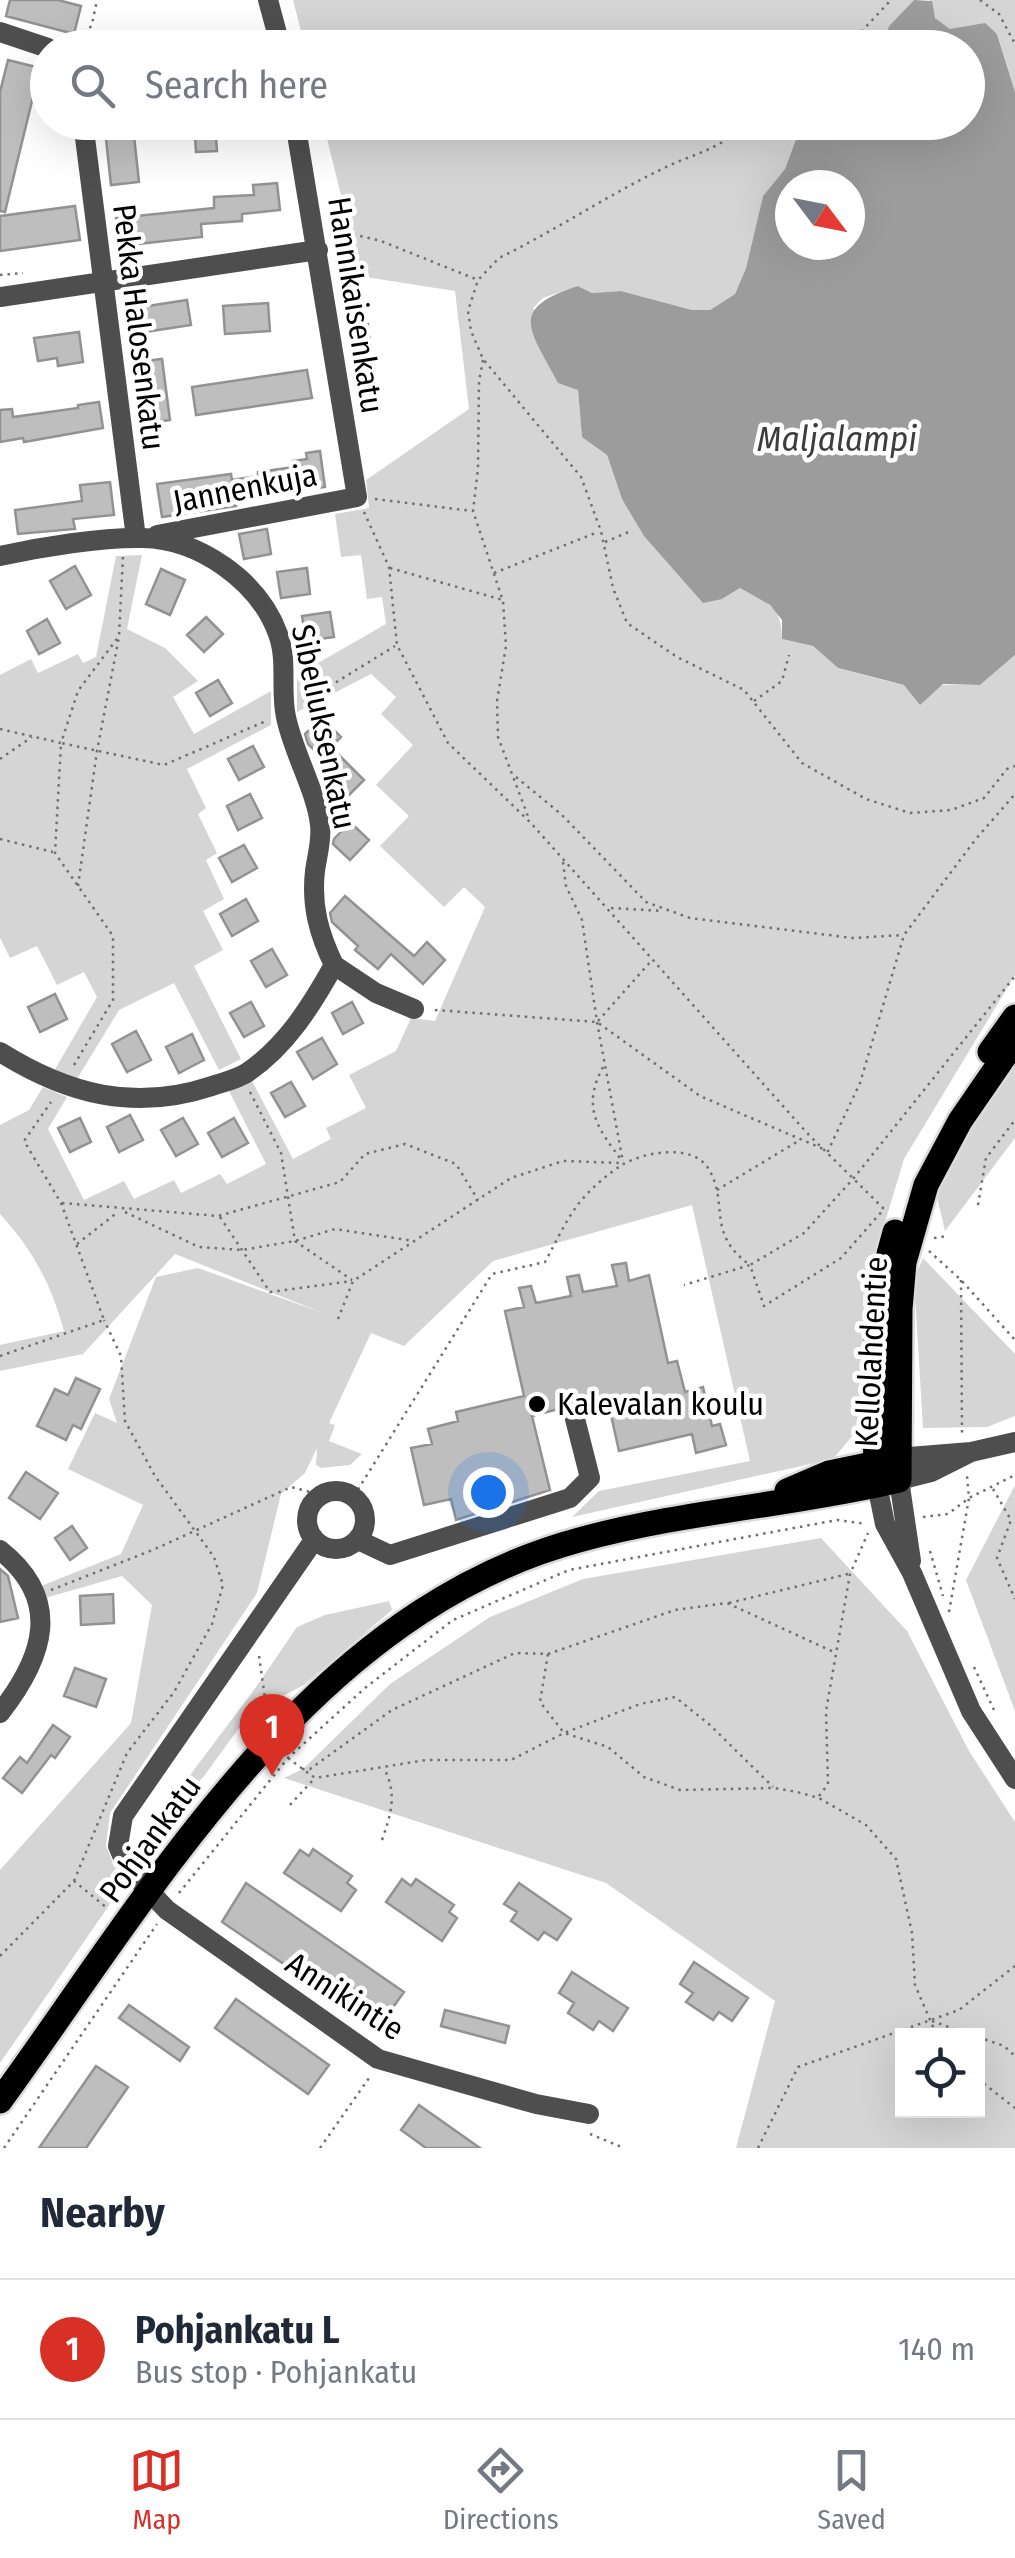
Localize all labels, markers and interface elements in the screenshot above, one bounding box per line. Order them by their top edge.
search box [30,30,985,140]
icon: search [65,58,120,113]
text: Search here [145,62,328,108]
north arrow [775,170,865,260]
street label: Hannikaisenkatu [320,194,392,416]
street label: Pekka Halosenkatu [105,202,173,452]
water label: Maljalampi [757,418,917,460]
street label: Jannenkuja [170,455,320,521]
street label: Sibeliuksenkatu [284,621,364,833]
street label: Kellolahdentie [847,1256,895,1448]
place label: Kalevalan koulu [557,1385,764,1423]
marker: Kalevalan koulu [526,1393,548,1415]
your location [463,1467,514,1518]
pin: 1 [240,1694,304,1776]
street label: Pohjankatu [91,1768,209,1910]
street label: Annikintie [279,1944,411,2048]
map controls [895,2028,985,2118]
button: locate [895,2028,985,2118]
text: Nearby [40,2188,165,2238]
text: Pohjankatu L [135,2307,340,2353]
text: 1 [66,2330,79,2368]
text: 140 m [898,2330,975,2368]
text: Bus stop · Pohjankatu [135,2353,417,2391]
tab: Map [129,2443,184,2536]
tab: Directions [443,2443,559,2536]
tab: Saved [817,2443,886,2536]

